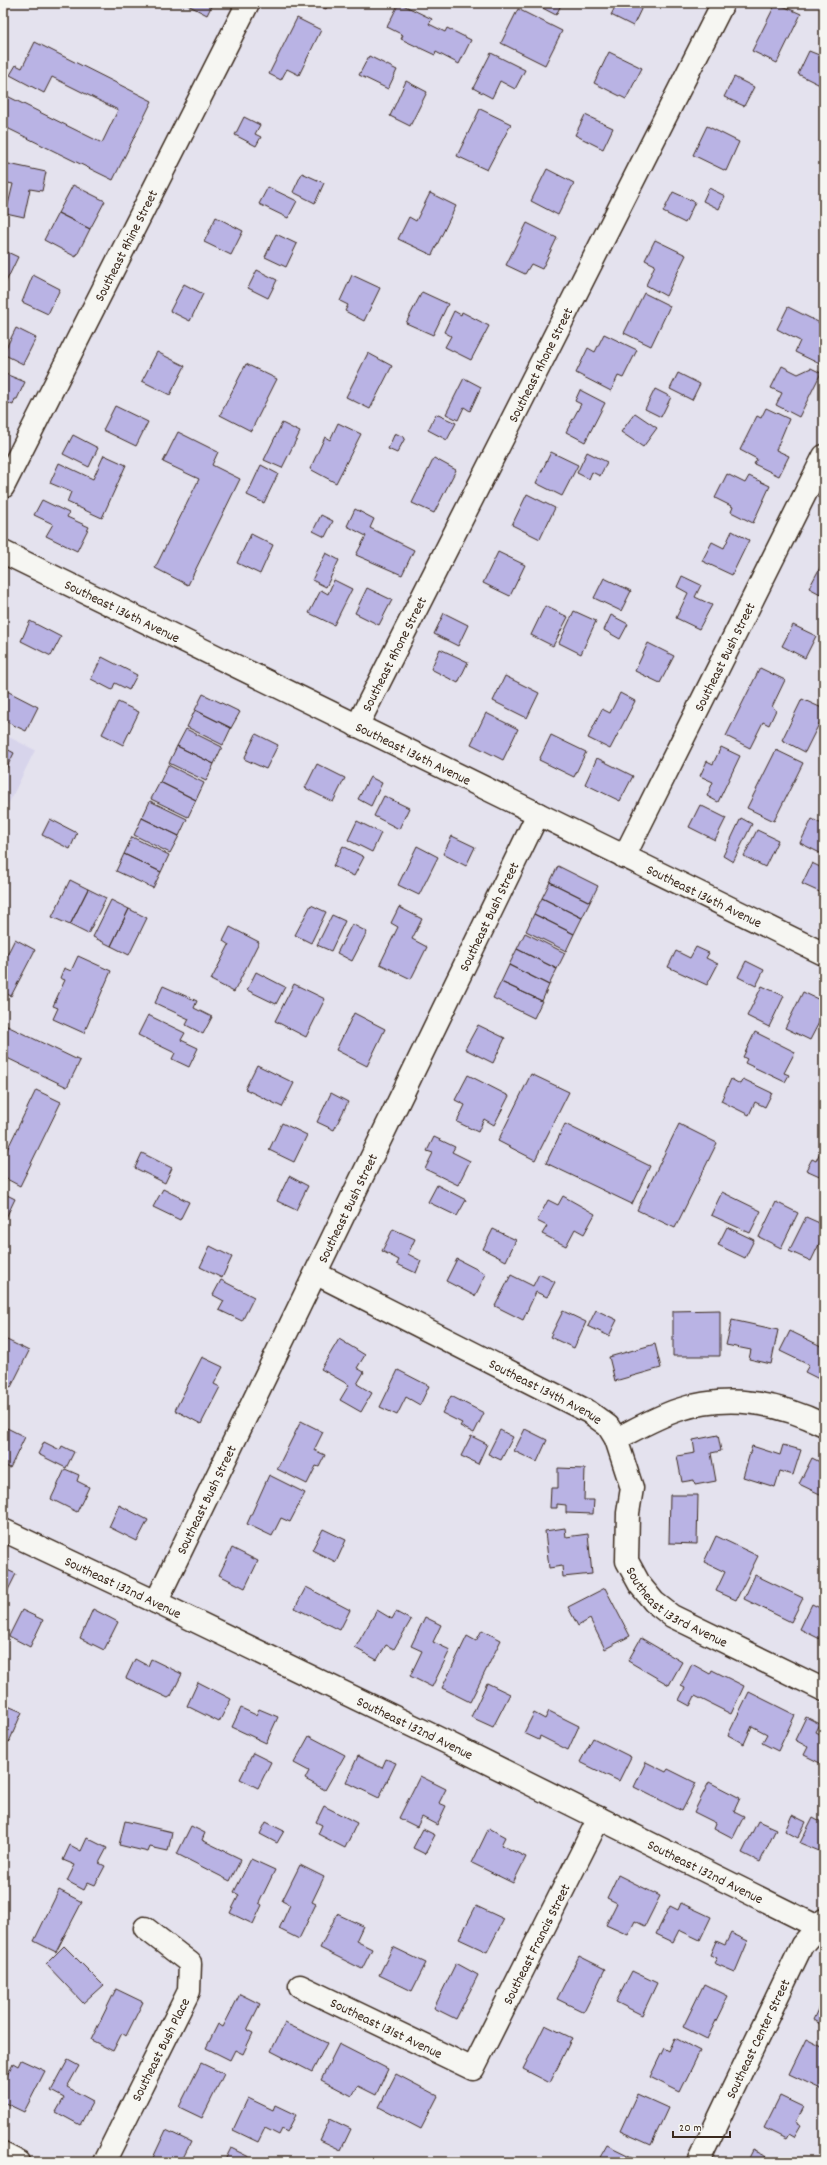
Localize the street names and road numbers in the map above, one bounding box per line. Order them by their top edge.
street label: Southeast Rhine Street [91,187,164,305]
street label: Southeast Rhone Street [504,305,579,427]
street label: Southeast 136th Avenue [60,575,183,649]
street label: Southeast Rhone Street [358,594,433,716]
street label: Southeast Bush Street [690,600,761,715]
street label: Southeast 136th Avenue [351,718,474,792]
street label: Southeast Bush Street [455,859,525,975]
street label: Southeast 136th Avenue [642,860,765,934]
street label: Southeast Bush Street [314,1151,384,1267]
street label: Southeast 134th Avenue [485,1355,606,1430]
street label: Southeast Bush Street [172,1442,243,1558]
street label: Southeast 132nd Avenue [61,1552,184,1625]
street label: Southeast 133rd Avenue [620,1564,730,1654]
street label: Southeast 132nd Avenue [353,1692,476,1766]
street label: Southeast 132nd Avenue [643,1836,766,1910]
street label: Southeast Francis Street [499,1881,576,2009]
street label: Southeast Center Street [722,1976,796,2102]
street label: Southeast 131st Avenue [326,1994,445,2065]
street label: Southeast Bush Place [128,1995,196,2105]

